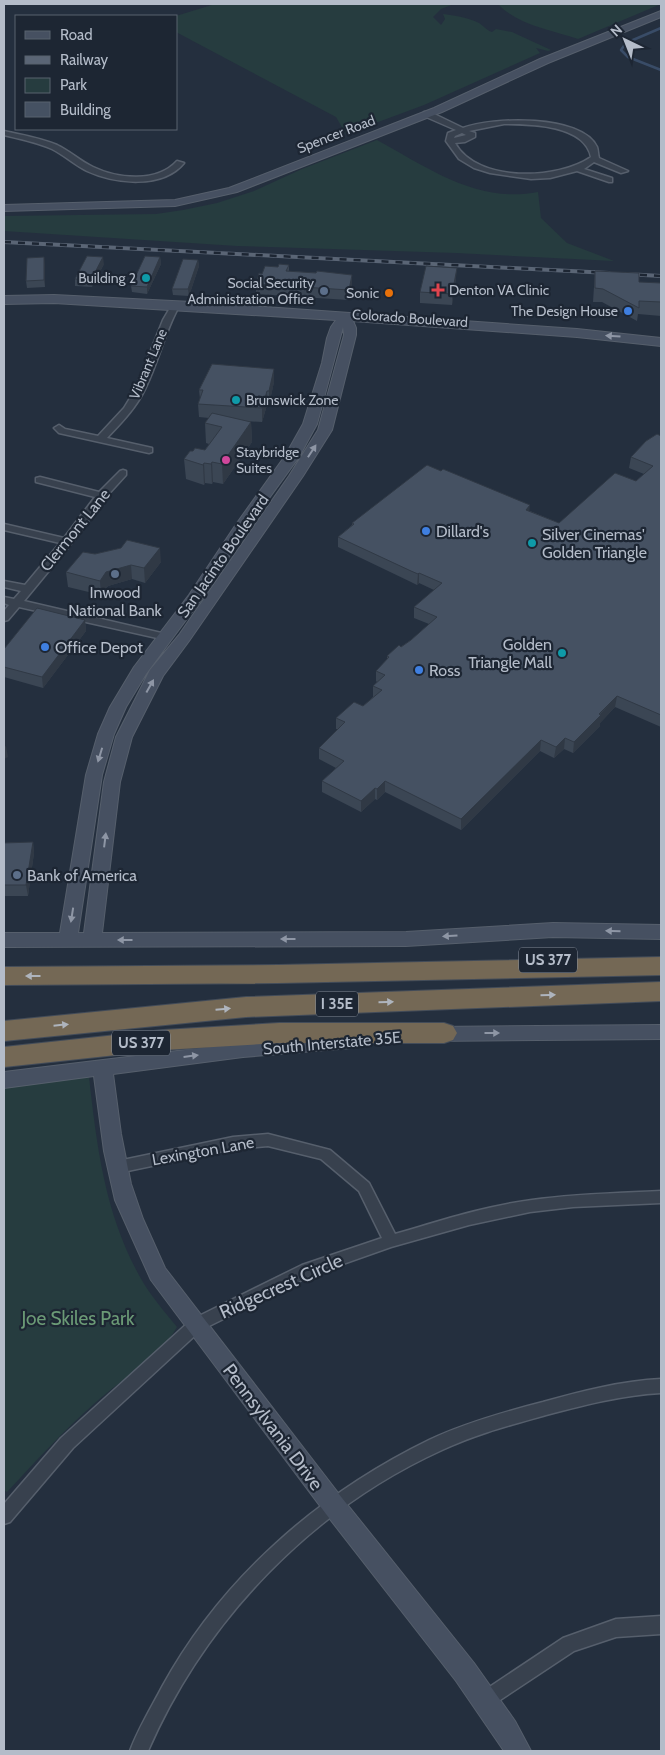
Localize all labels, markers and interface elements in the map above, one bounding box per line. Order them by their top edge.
legend [15,15,178,130]
north arrow [600,15,650,65]
text: N [606,21,626,40]
text: Road [60,26,93,44]
text: Railway [60,51,109,69]
text: Park [60,76,87,94]
text: Building [60,101,111,119]
street label: Spencer Road [294,111,378,157]
place label: Building 2 [78,269,136,287]
marker: Building 2 [140,272,152,284]
place label: Social Security Administration Office [188,274,314,308]
place label: Denton VA Clinic [449,281,549,299]
marker: Denton VA Clinic [431,283,445,297]
place label: Sonic [346,284,379,302]
marker: Social Security Administration Office [318,285,330,297]
marker: Sonic [383,287,395,299]
place label: The Design House [511,302,618,320]
street label: Colorado Boulevard [352,305,468,331]
marker: The Design House [622,305,634,317]
street label: Vibrant Lane [125,326,171,402]
one-way arrow [605,332,621,340]
place label: Brunswick Zone [246,391,339,409]
marker: Brunswick Zone [230,394,242,406]
place label: Staybridge Suites [236,443,299,477]
one-way arrow [307,445,317,458]
marker: Staybridge Suites [220,454,232,466]
street label: Clermont Lane [36,485,114,575]
street label: San Jacinto Boulevard [173,491,273,621]
place label: Dillard's [436,522,489,541]
marker: Dillard's [420,525,432,537]
place label: Silver Cinemas' Golden Triangle [542,525,647,562]
marker: Silver Cinemas' Golden Triangle [526,537,538,549]
marker: Inwood National Bank [109,568,121,580]
place label: Inwood National Bank [68,583,163,620]
place label: Golden Triangle Mall [468,635,552,672]
place label: Office Depot [55,638,143,657]
marker: Office Depot [39,641,51,653]
marker: Golden Triangle Mall [556,647,568,659]
place label: Ross [429,661,461,680]
marker: Ross [413,664,425,676]
one-way arrow [146,678,154,693]
one-way arrow [95,748,103,763]
one-way arrow [101,832,109,848]
place label: Bank of America [27,866,137,885]
marker: Bank of America [11,869,23,881]
one-way arrow [67,908,75,924]
one-way arrow [604,926,620,934]
one-way arrow [442,933,458,941]
one-way arrow [280,935,296,943]
one-way arrow [117,936,133,944]
road number: US 377 [519,948,577,972]
one-way arrow [24,972,40,980]
one-way arrow [540,991,556,999]
road number: I 35E [316,992,358,1016]
one-way arrow [378,997,394,1005]
one-way arrow [216,1005,232,1013]
one-way arrow [54,1021,70,1029]
street label: South Interstate 35E [262,1027,402,1058]
one-way arrow [485,1029,501,1037]
road number: US 377 [112,1030,170,1056]
one-way arrow [183,1052,199,1060]
street label: Lexington Lane [150,1133,256,1169]
street label: Ridgecrest Circle [216,1248,346,1323]
park label: Joe Skiles Park [20,1307,135,1330]
street label: Pennsylvania Drive [218,1359,328,1495]

